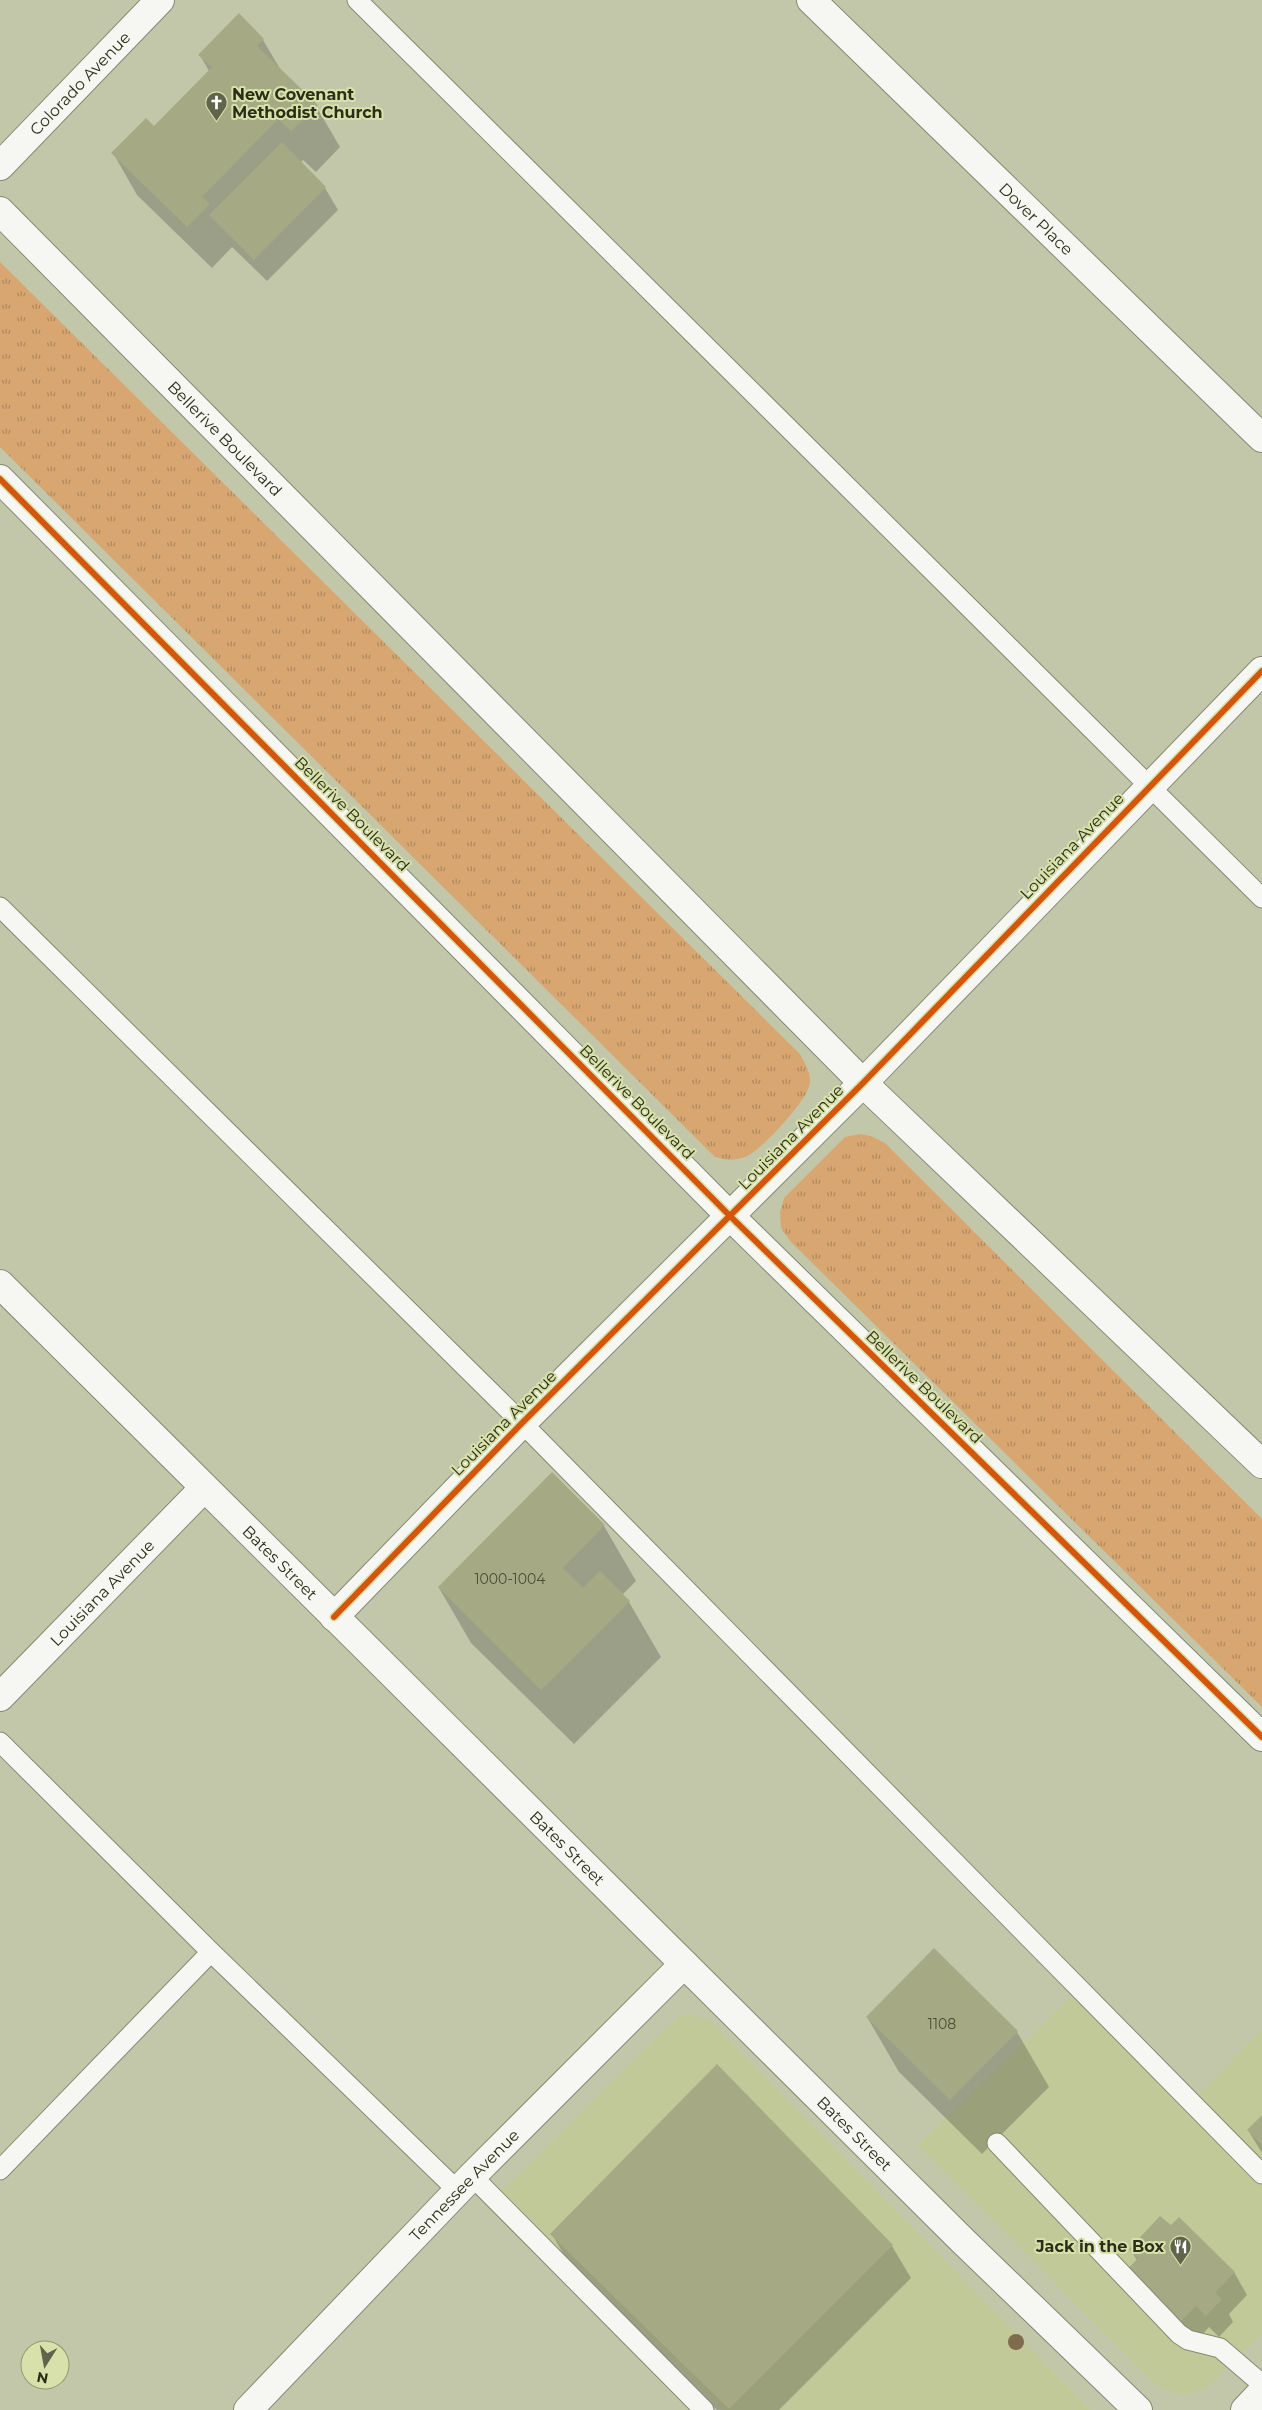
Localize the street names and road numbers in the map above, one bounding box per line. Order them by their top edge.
street label: Colorado Avenue [26,28,134,139]
street label: Dover Place [995,179,1077,259]
street label: Bellerive Boulevard [164,377,286,500]
street label: Bellerive Boulevard [291,753,413,875]
street label: Louisiana Avenue [1016,789,1128,903]
street label: Bellerive Boulevard [576,1041,698,1163]
street label: Louisiana Avenue [735,1081,847,1193]
street label: Bellerive Boulevard [862,1327,986,1447]
street label: Louisiana Avenue [448,1367,560,1479]
street label: Bates Street [239,1521,322,1604]
street label: Louisiana Avenue [46,1535,158,1650]
street label: Bates Street [526,1807,609,1889]
street label: Bates Street [813,2092,896,2175]
street label: Tennessee Avenue [405,2125,523,2245]

